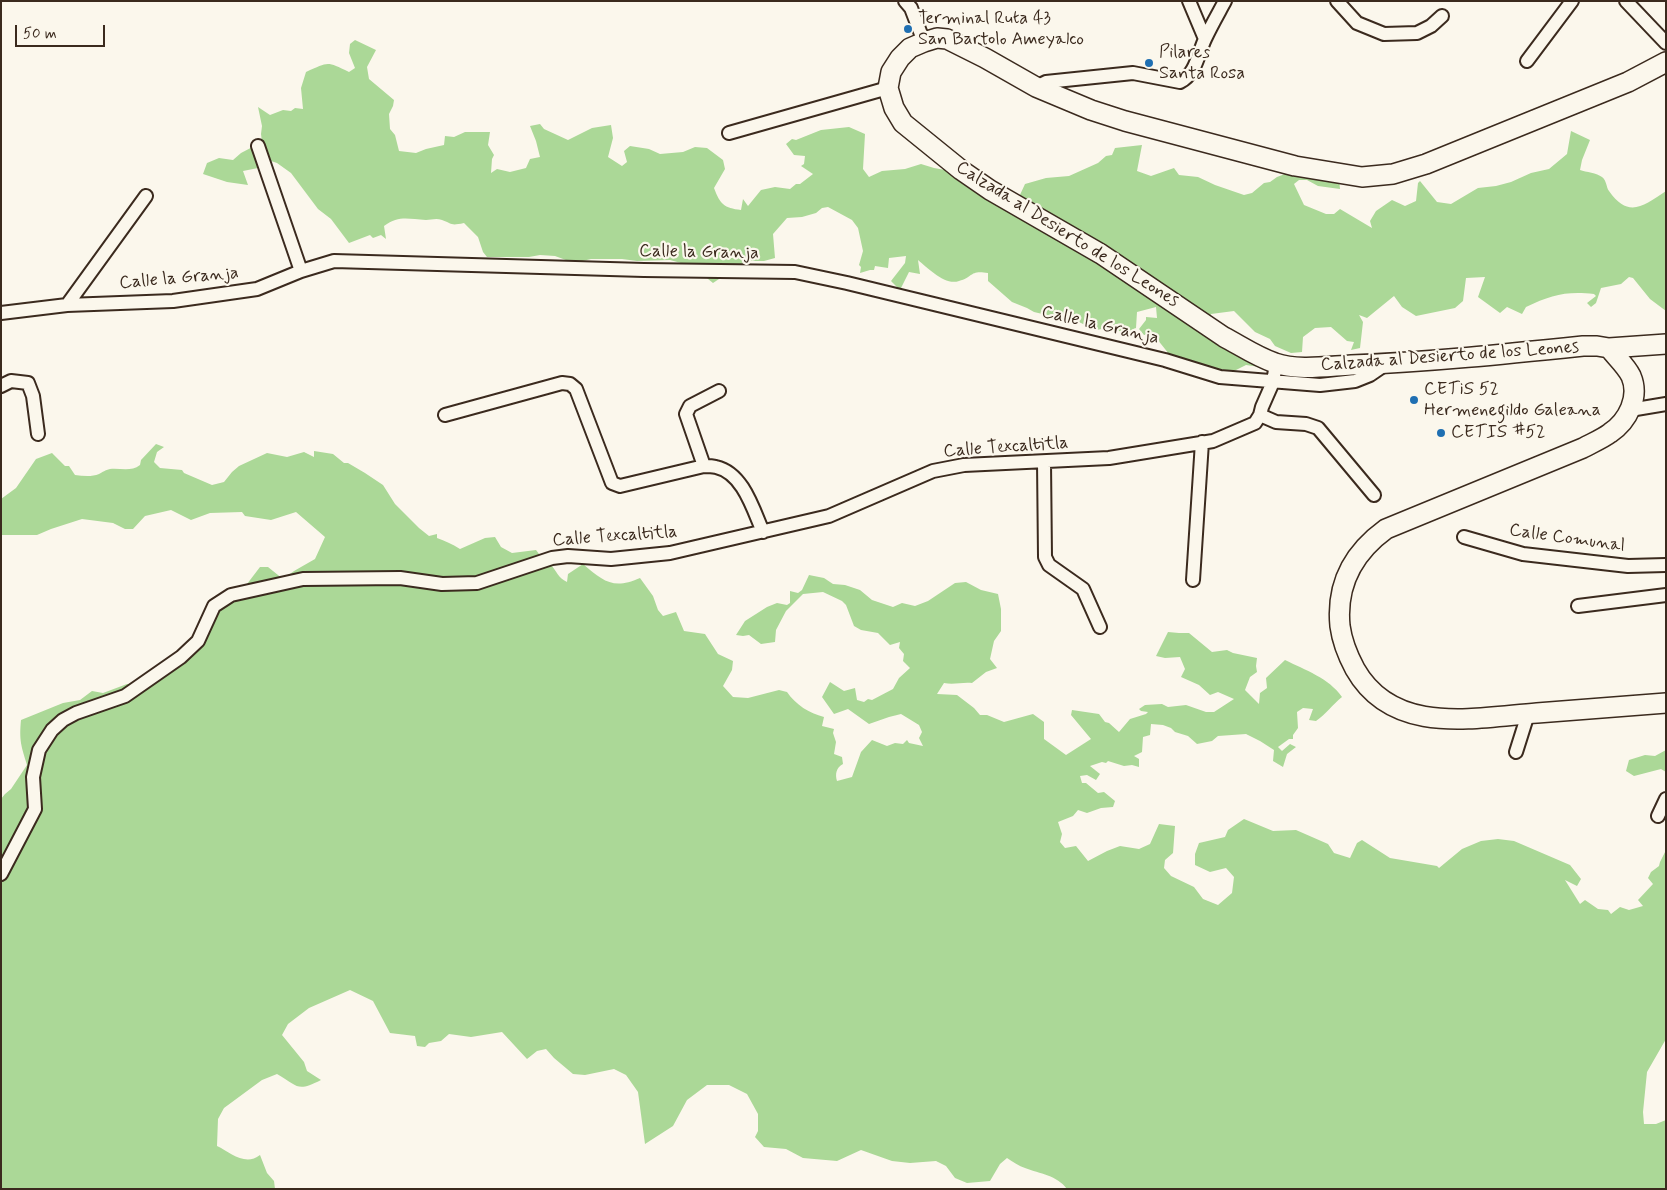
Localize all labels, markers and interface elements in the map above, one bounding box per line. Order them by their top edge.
place label: Terminal Ruta 43 San Bartolo Ameyalco [918,8,1084,50]
scale bar [18,15,108,47]
marker: Terminal Ruta 43 San Bartolo Ameyalco [902,23,914,35]
text: 50 m [23,24,57,44]
place label: Pilares Santa Rosa [1159,42,1245,84]
marker: Pilares Santa Rosa [1143,57,1155,69]
street label: Calzada al Desierto de los Leones [951,157,1183,313]
street label: Calle la Granja [639,241,759,265]
street label: Calle la Granja [118,263,240,295]
street label: Calle la Granja [1039,302,1161,350]
street label: Calzada al Desierto de los Leones [1320,337,1580,377]
place label: CETiS 52 Hermenegildo Galeana [1424,379,1601,422]
marker: CETiS 52 Hermenegildo Galeana [1408,394,1420,406]
place label: CETIS #52 [1451,422,1546,444]
marker: CETIS #52 [1435,427,1447,439]
street label: Calle Texcaltitla [943,433,1069,463]
street label: Calle Comunal [1508,520,1626,558]
street label: Calle Texcaltitla [552,522,678,552]

